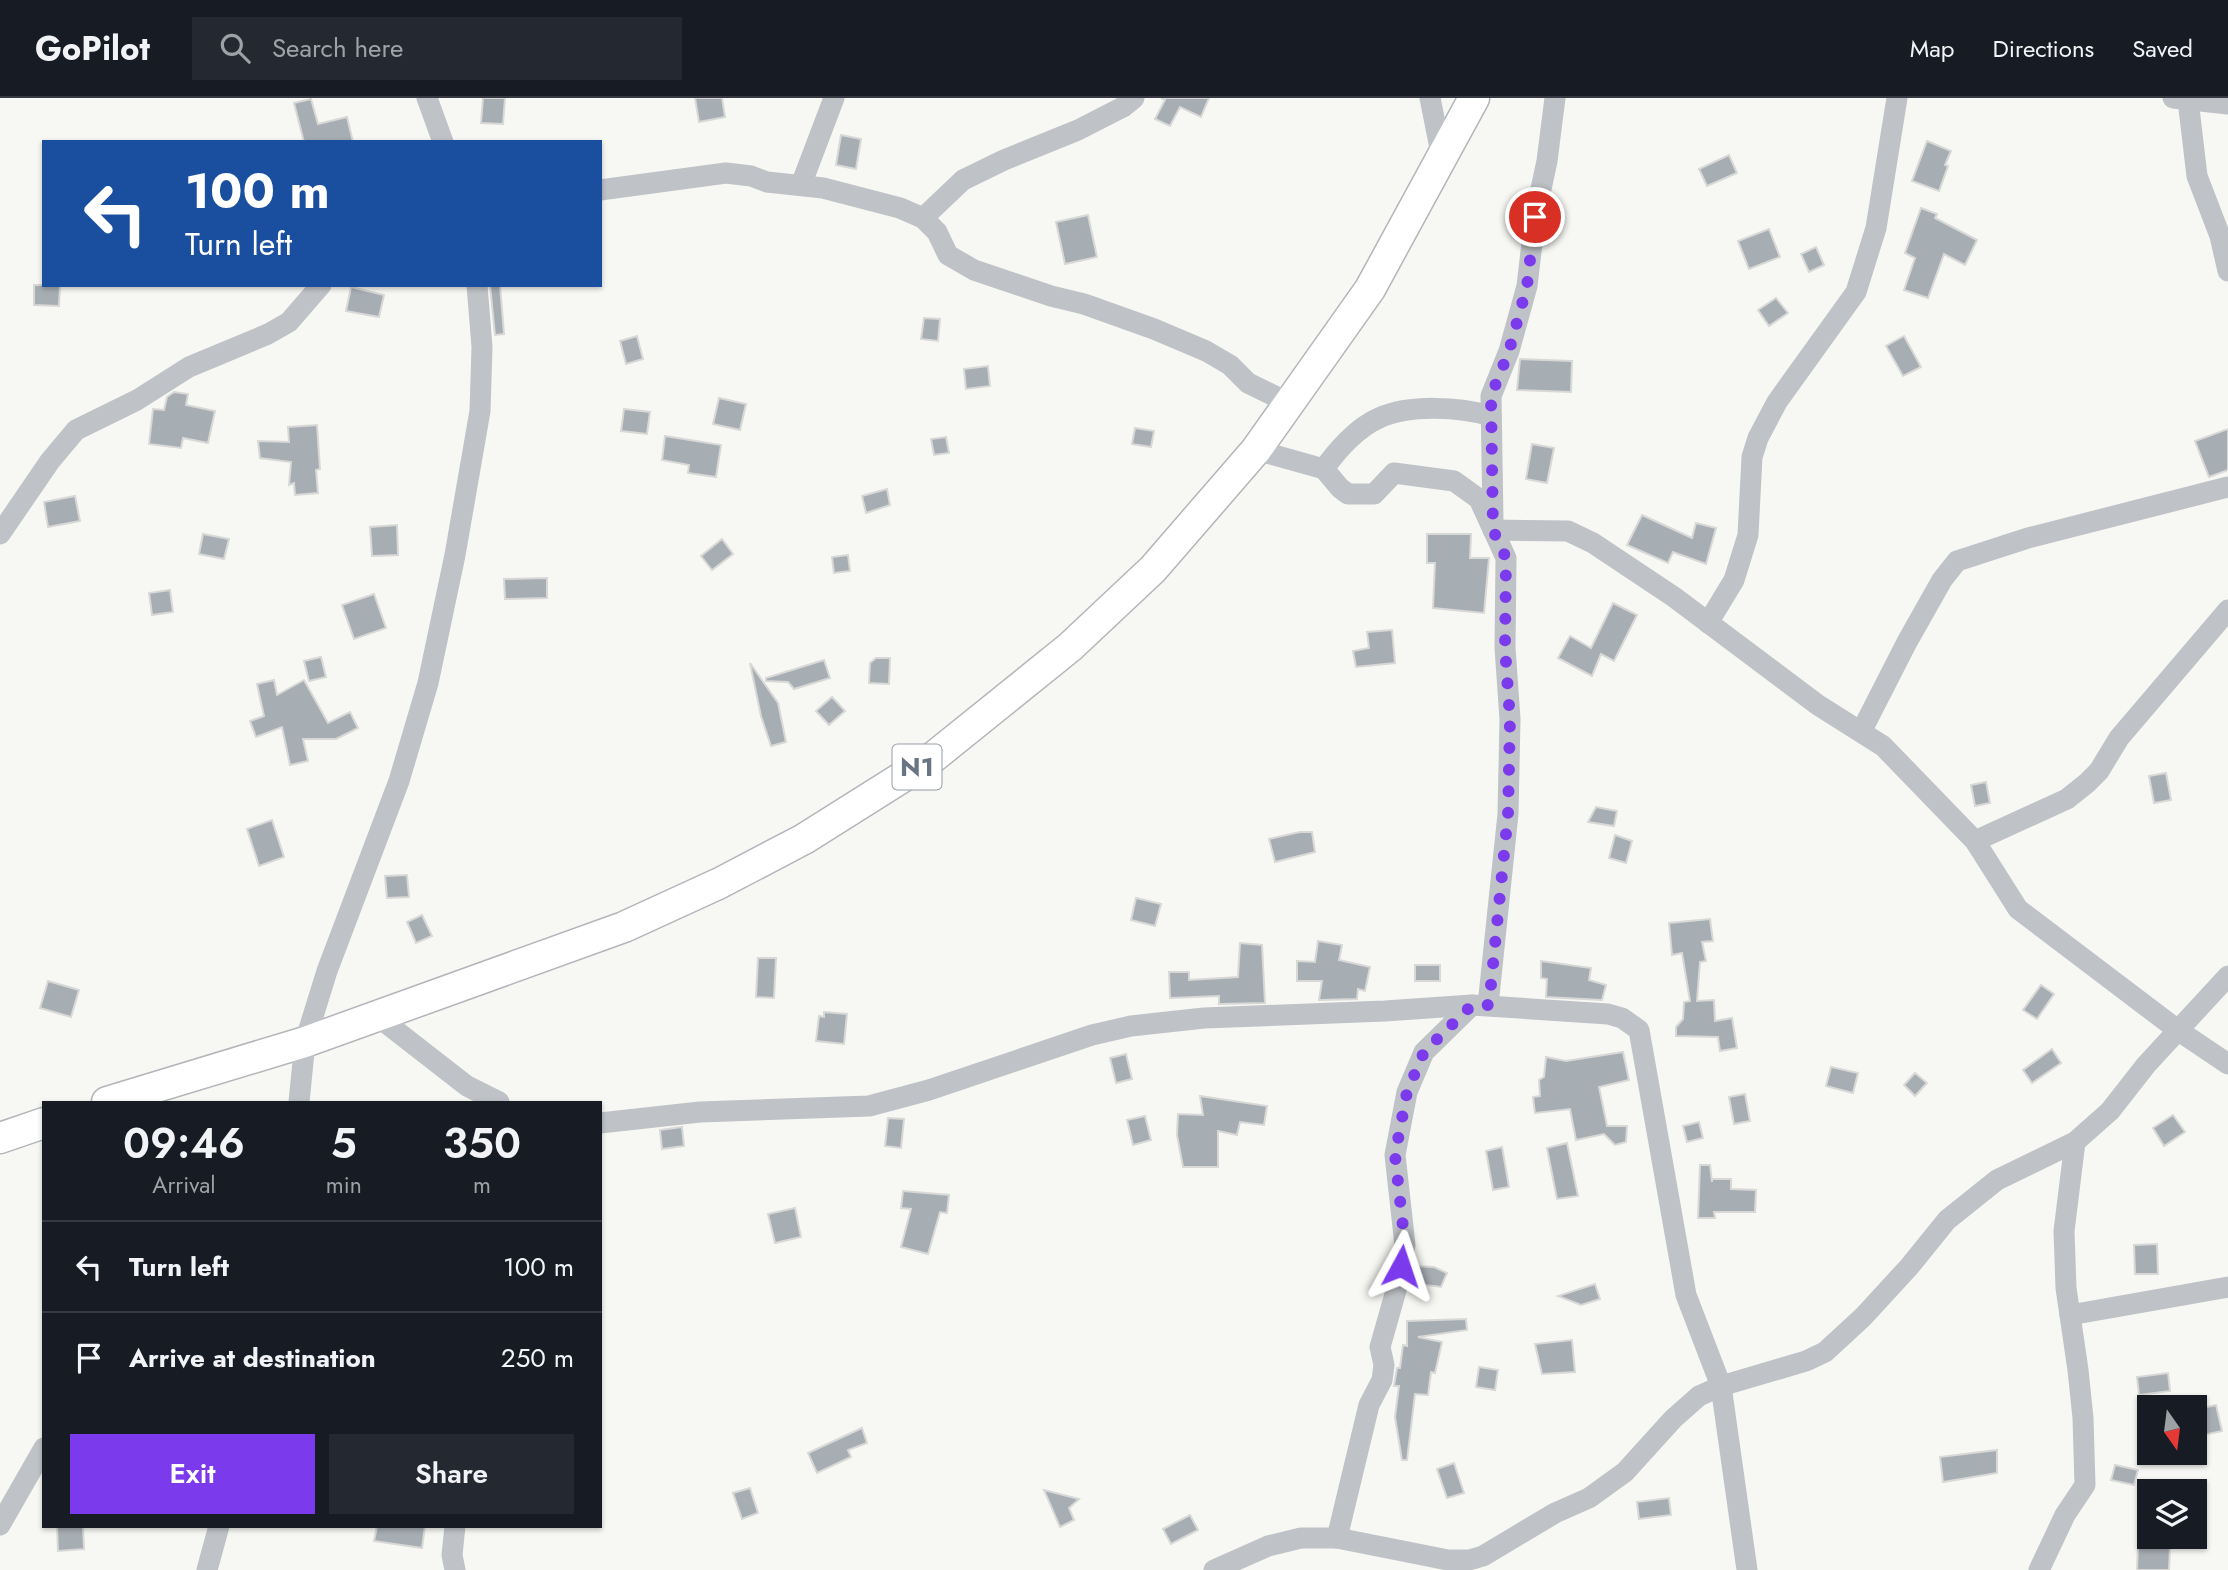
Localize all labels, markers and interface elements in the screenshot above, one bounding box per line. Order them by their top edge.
search box [192,17,682,80]
text: GoPilot [35,25,150,72]
icon: search [216,29,254,67]
text: Search here [272,29,403,67]
text: Map [1910,31,1955,66]
text: Directions [1993,31,2094,66]
text: Saved [2132,31,2193,66]
text: 100 m [185,156,330,226]
icon: left [70,168,161,259]
pin [1505,187,1565,247]
icon: arrive [1516,198,1554,236]
text: Turn left [185,221,292,267]
road number: N1 [892,744,942,790]
text: 09:46 [123,1113,245,1174]
text: 5 [331,1113,357,1174]
text: 350 [443,1113,521,1174]
text: Arrival [152,1168,216,1202]
text: min [326,1168,362,1202]
text: m [473,1168,491,1202]
position arrow [1364,1229,1438,1303]
icon: left [70,1248,108,1286]
text: Turn left [129,1248,229,1286]
text: 100 m [503,1248,574,1286]
icon: arrive [70,1339,108,1377]
text: Arrive at destination [129,1339,376,1377]
text: 250 m [501,1339,574,1377]
north arrow [2137,1395,2207,1465]
map controls [2137,1395,2207,1549]
button: Exit [70,1434,315,1514]
button: Share [329,1434,574,1514]
button: layers [2137,1479,2207,1549]

